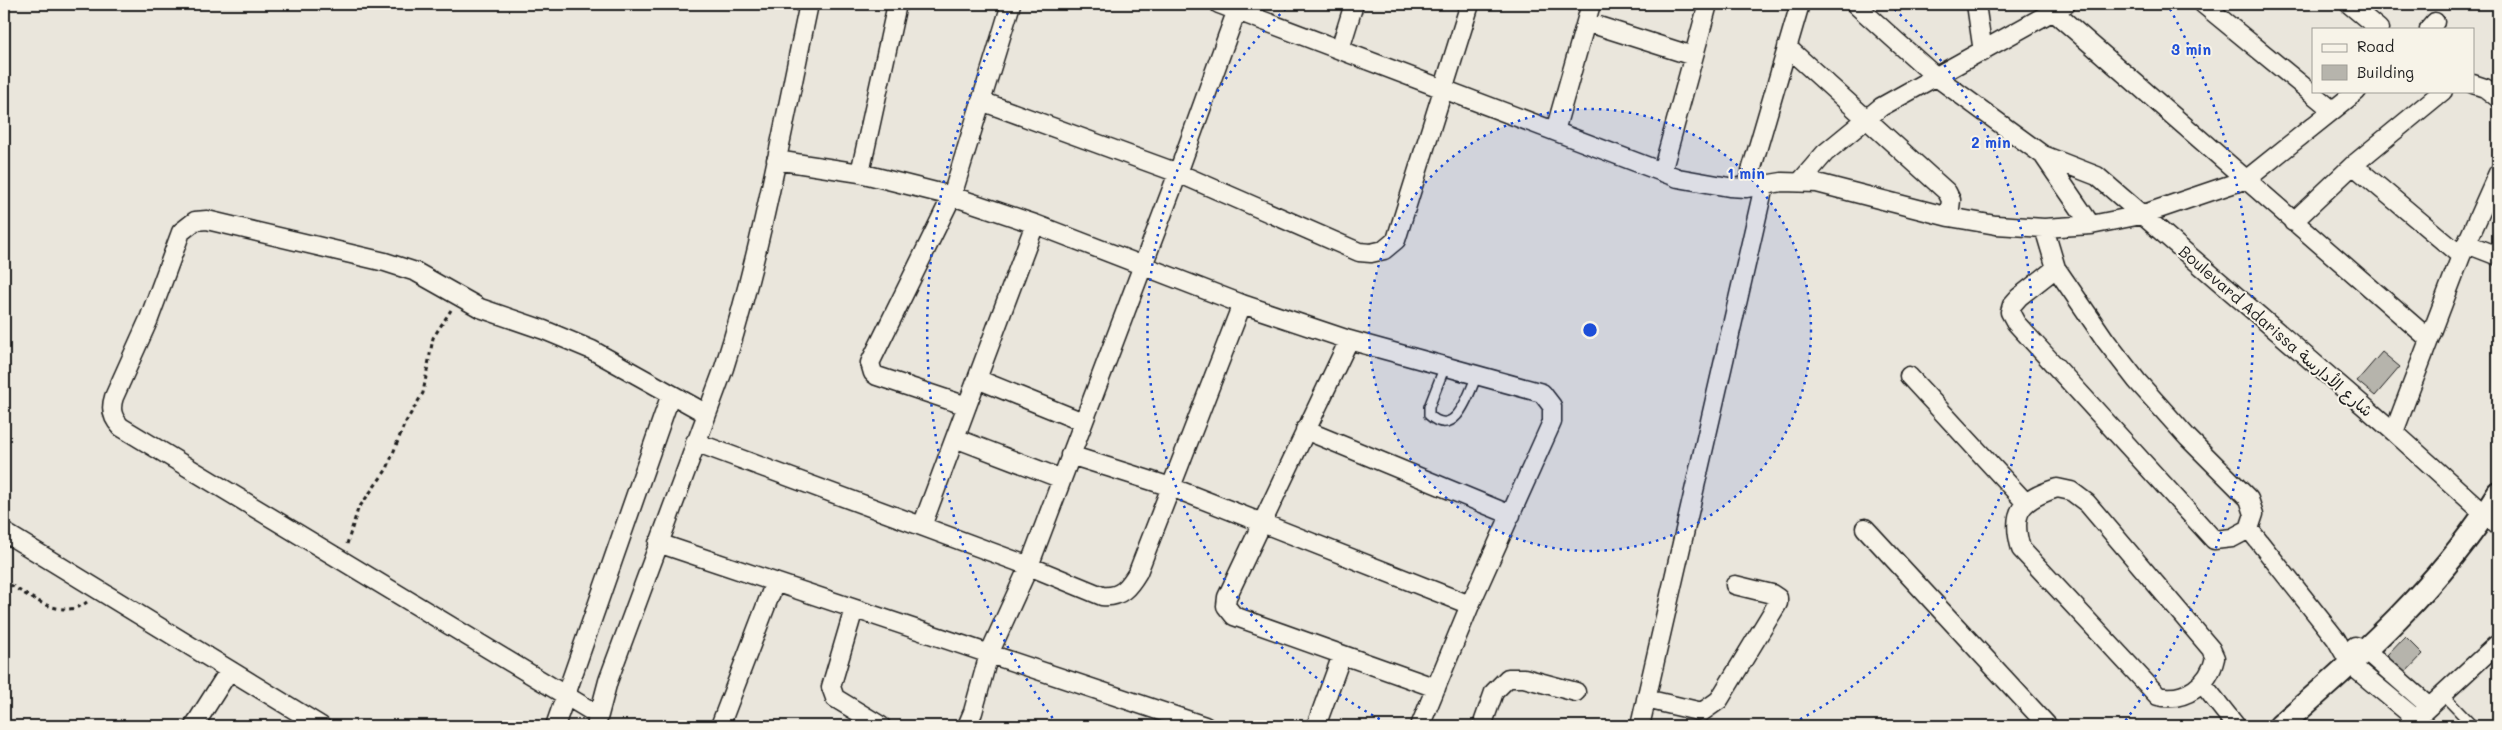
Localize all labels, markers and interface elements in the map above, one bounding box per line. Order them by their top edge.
legend [2312,28,2474,92]
text: Road [2357,36,2394,56]
text: 3 min [2171,39,2211,59]
text: Building [2357,62,2414,82]
text: 2 min [1971,132,2011,152]
text: 1 min [1727,163,1765,183]
street label: Boulevard Adarissa شارع الأدارسة [2174,240,2378,422]
centre of rings [1581,321,1599,339]

